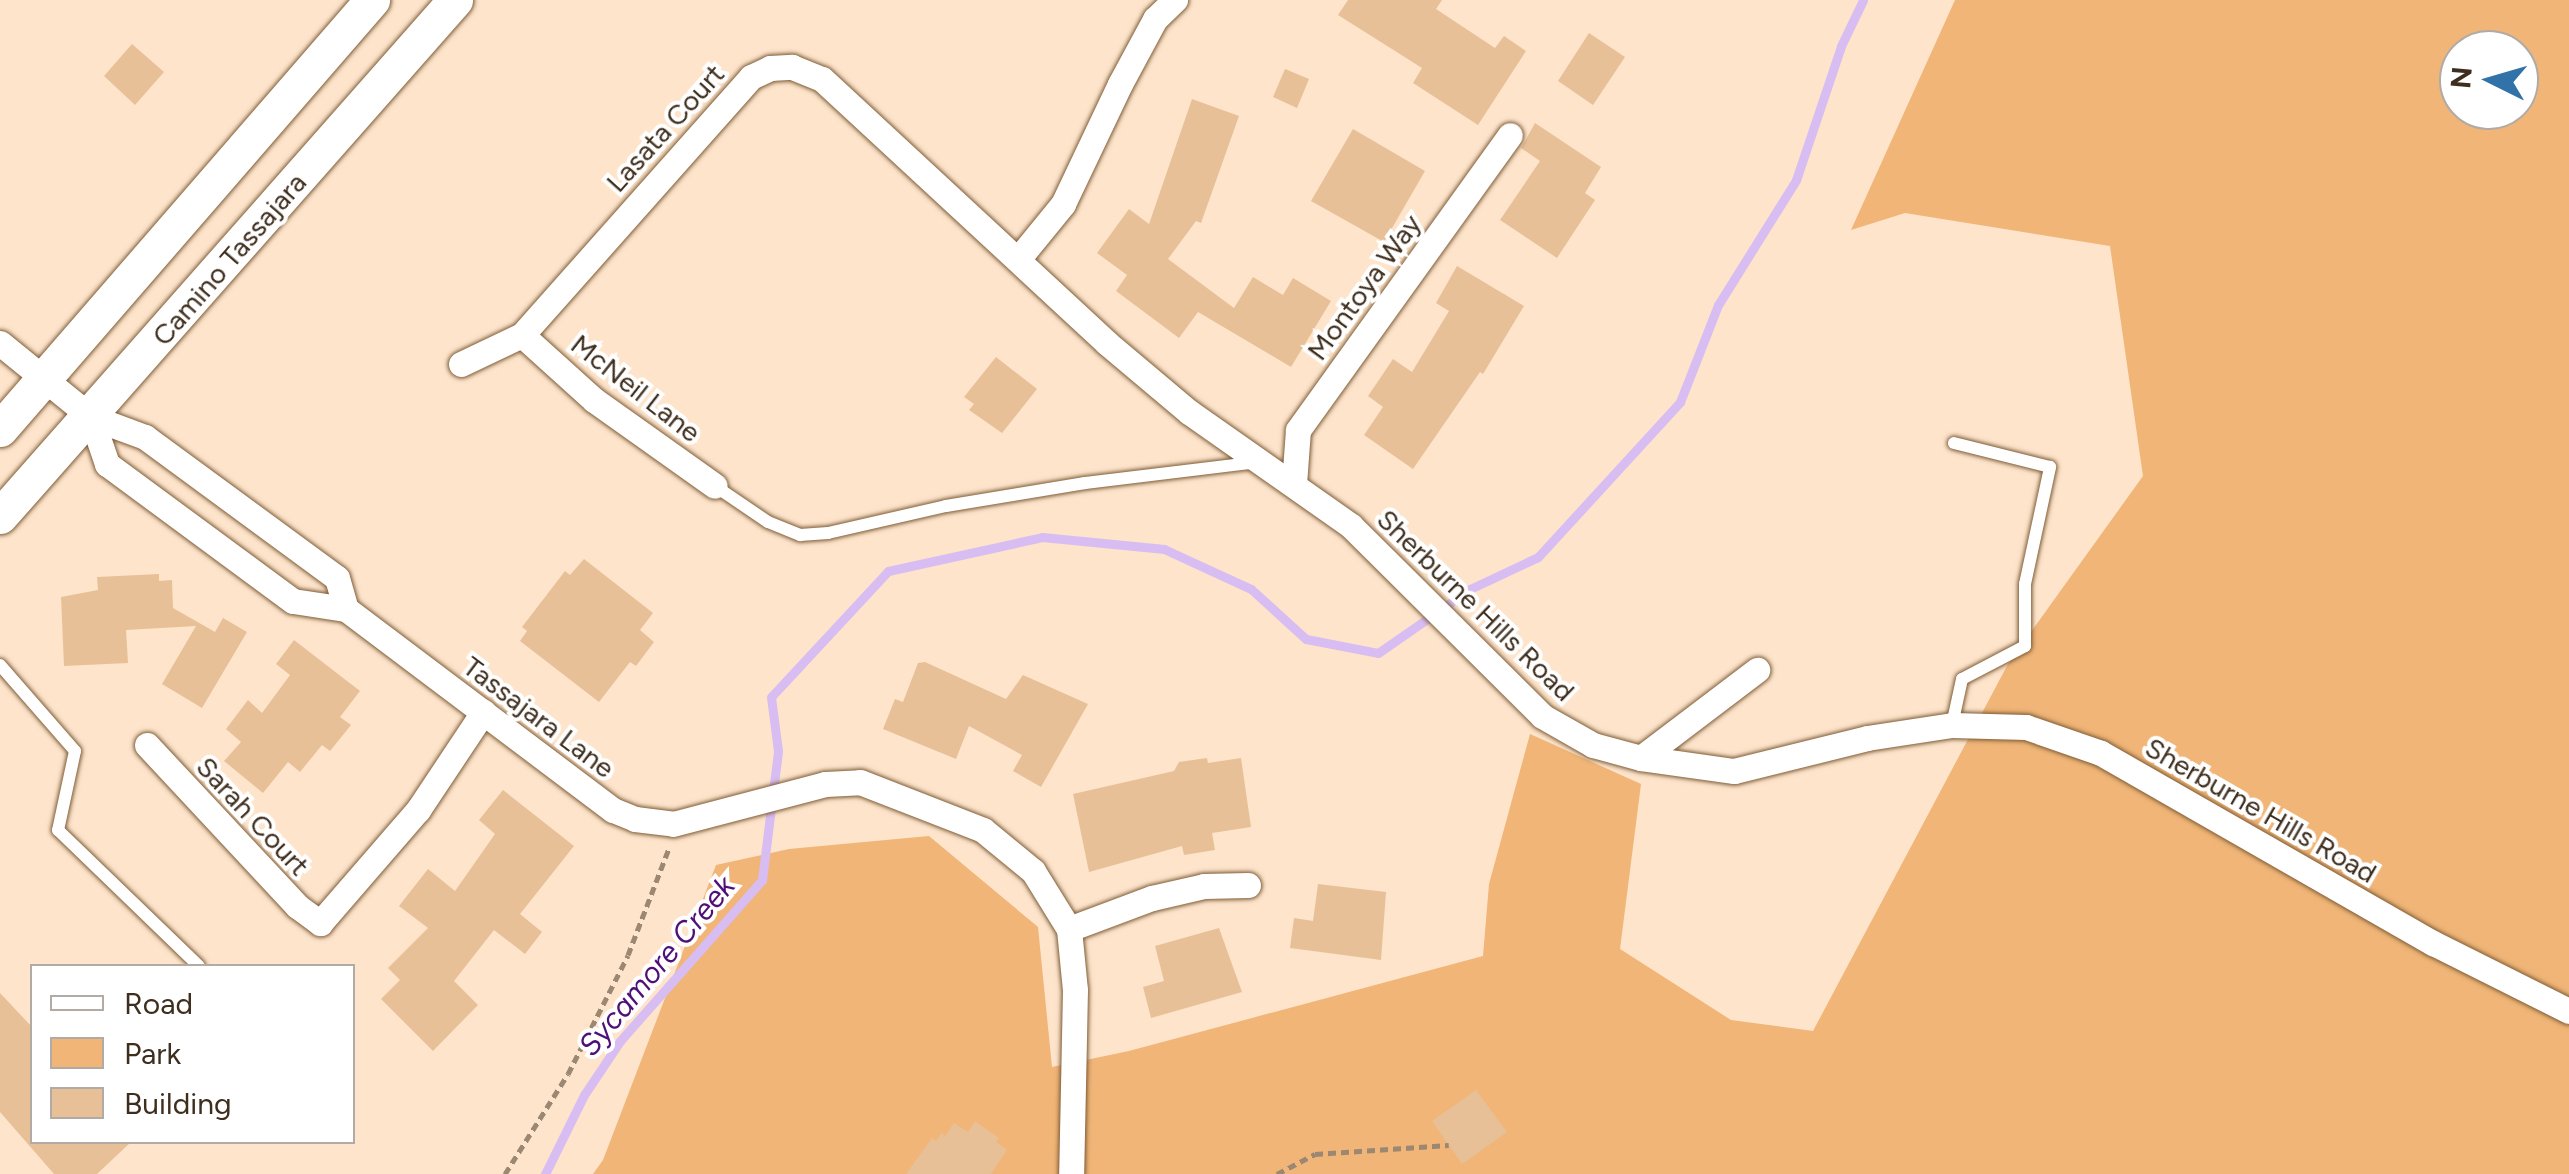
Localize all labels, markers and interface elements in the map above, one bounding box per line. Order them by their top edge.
north arrow [2439,30,2539,130]
street label: Lasata Court [599,57,731,199]
text: N [2443,65,2479,90]
street label: Camino Tassajara [145,166,313,352]
street label: Montoya Way [1300,208,1428,366]
street label: McNeil Lane [565,327,707,449]
street label: Sherburne Hills Road [1370,502,1582,708]
street label: Tassajara Lane [457,649,621,785]
street label: Sherburne Hills Road [2140,730,2382,890]
street label: Sarah Court [190,750,316,882]
water label: Sycamore Creek [571,869,743,1063]
legend [30,964,355,1144]
text: Road [124,985,193,1022]
text: Park [124,1035,181,1072]
text: Building [124,1085,232,1122]

